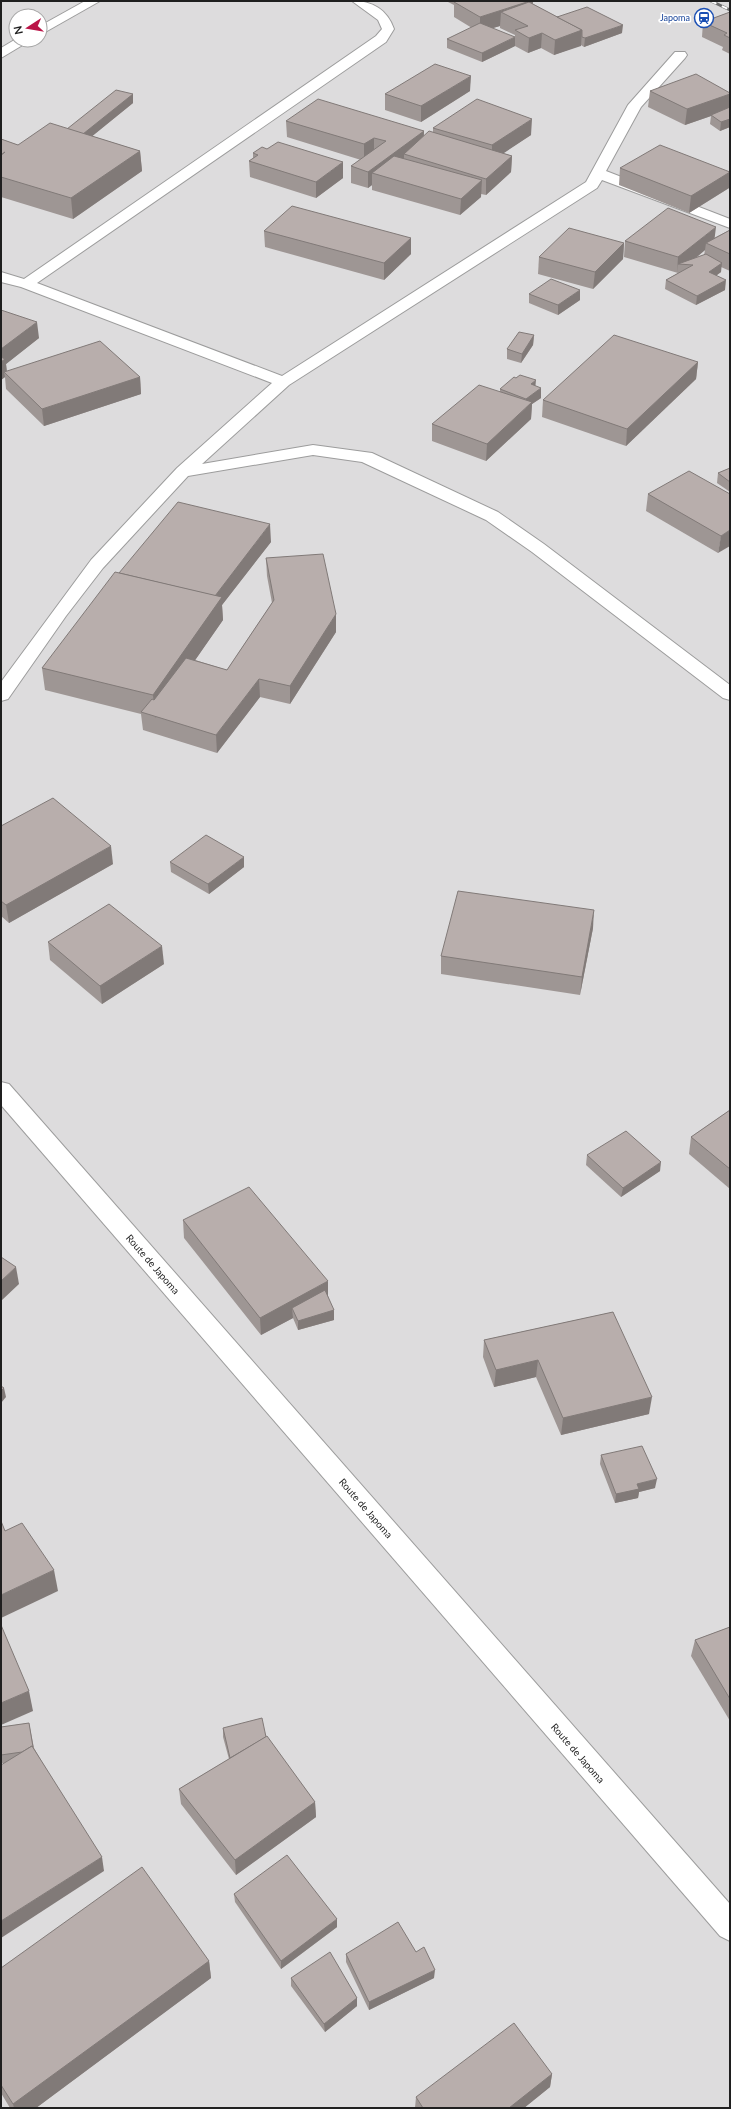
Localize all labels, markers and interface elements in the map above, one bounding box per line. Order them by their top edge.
station icon: Japoma [693,7,715,29]
north arrow [8,8,48,48]
place label: Japoma [660,12,690,23]
text: N [10,25,25,36]
street label: Route de Japoma [124,1232,182,1296]
street label: Route de Japoma [337,1476,395,1540]
street label: Route de Japoma [549,1721,607,1785]

